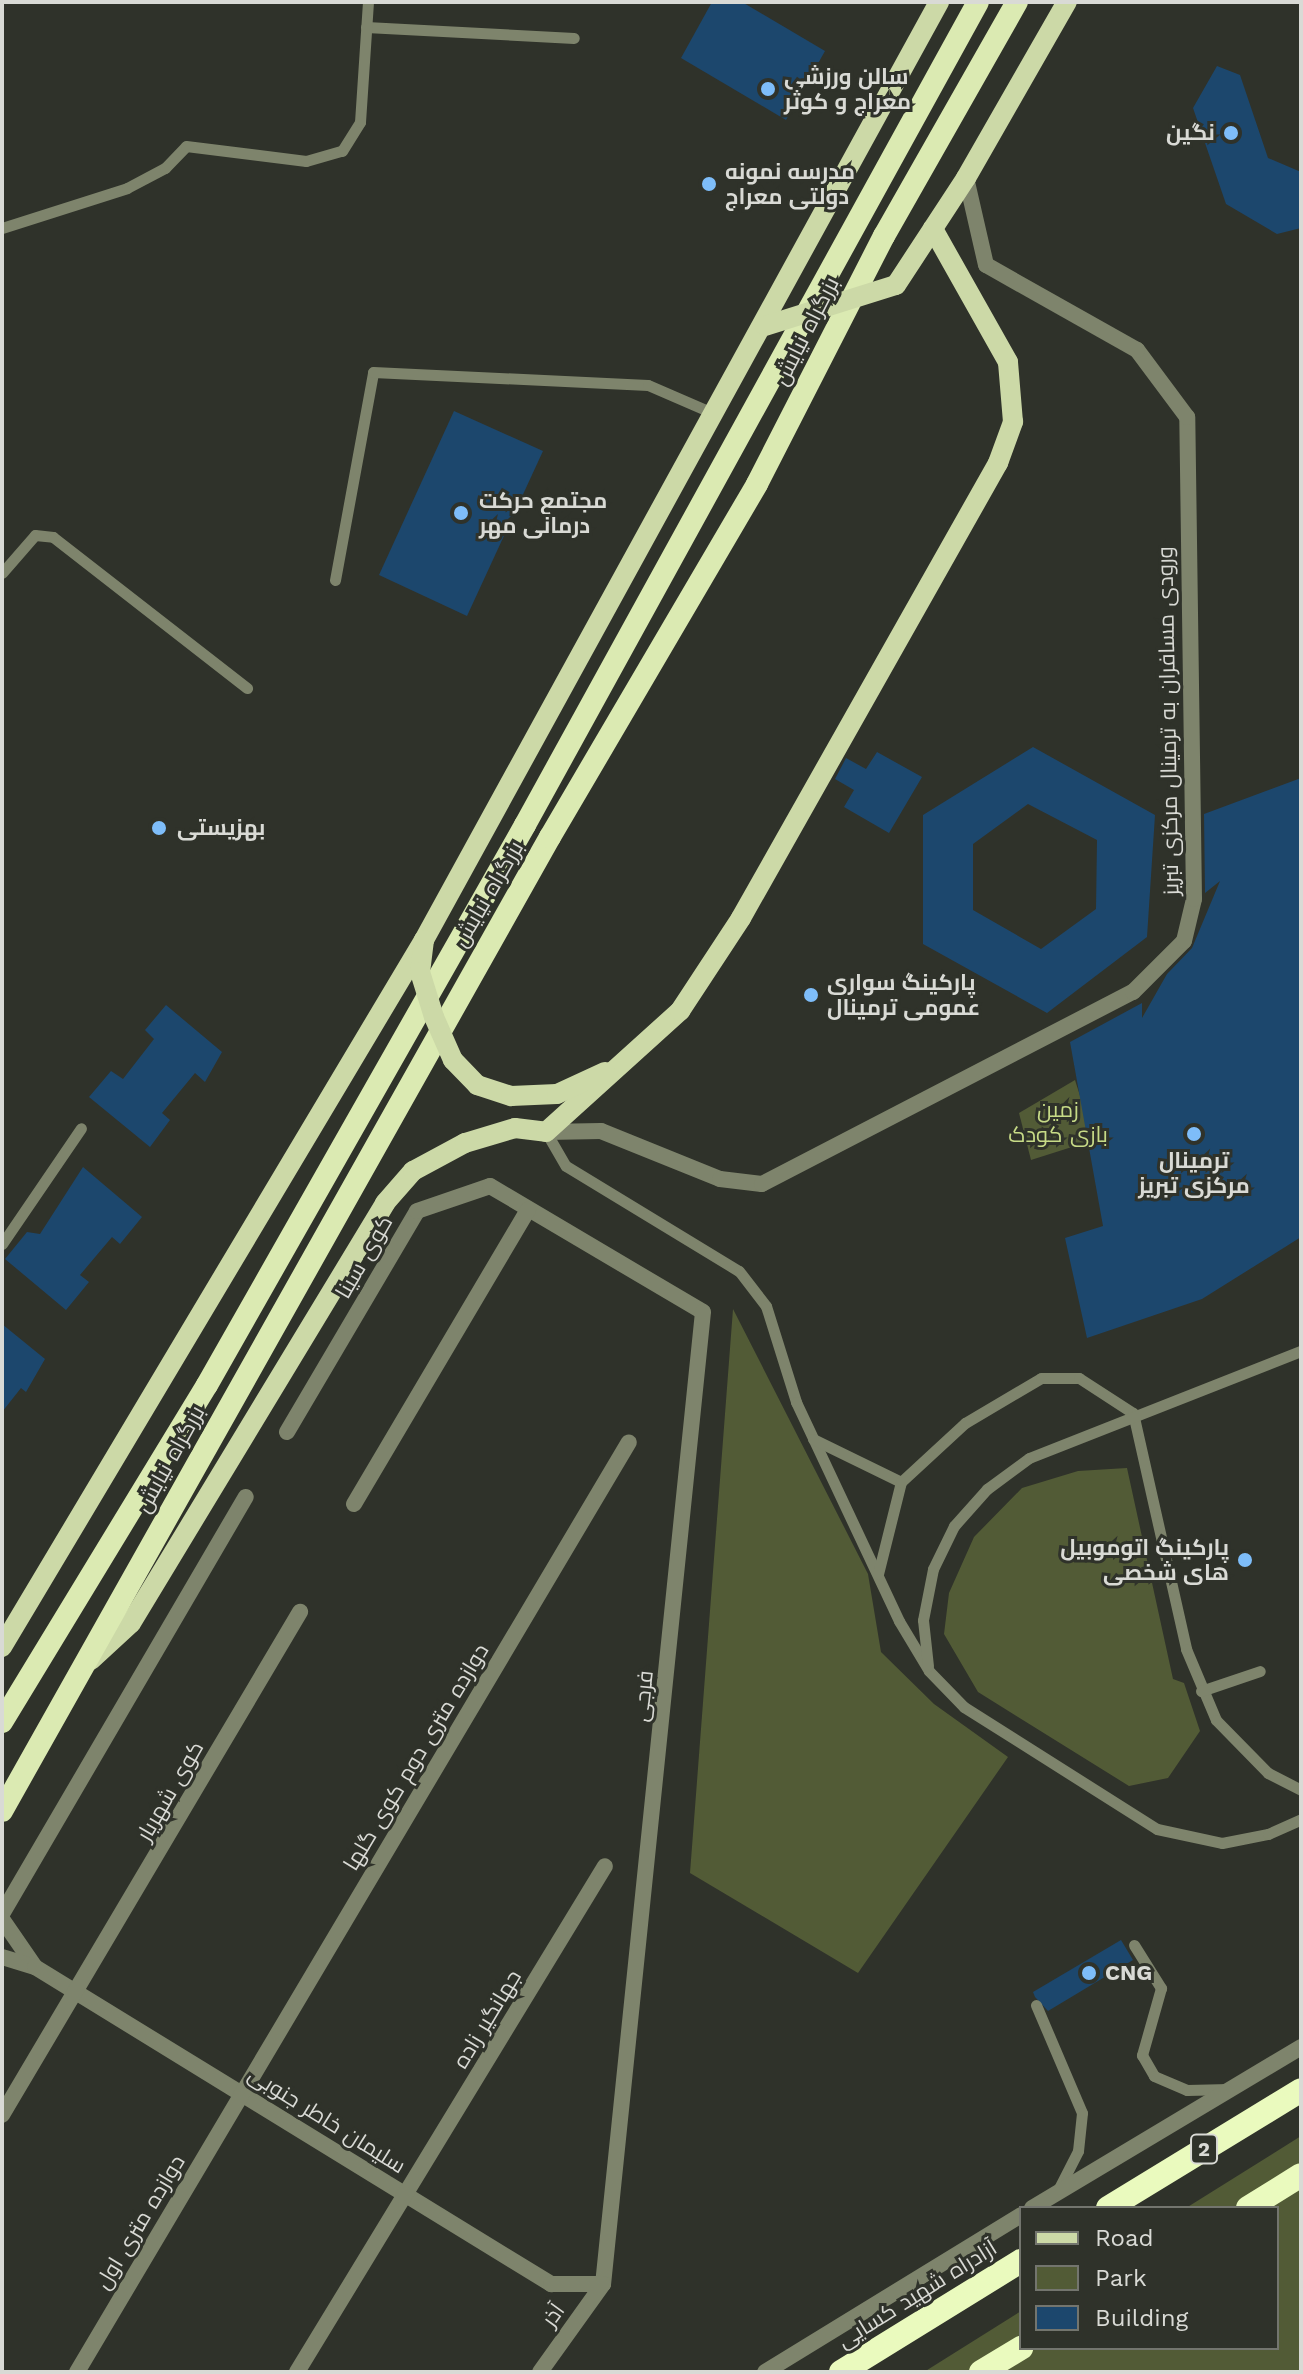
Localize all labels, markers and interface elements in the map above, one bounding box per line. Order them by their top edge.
place label: سالن ورزشی معراج و کوثر [784,63,911,114]
marker: سالن ورزشی معراج و کوثر [759,80,777,98]
place label: نگین [1166,120,1215,146]
marker: نگین [1222,124,1240,142]
place label: مدرسه نمونه دولتی معراج [725,158,855,210]
marker: مدرسه نمونه دولتی معراج [700,175,718,193]
street label: بزرگراه نیایش [767,272,845,390]
place label: مجتمع حرکت درمانی مهر [479,487,607,538]
marker: مجتمع حرکت درمانی مهر [450,502,472,524]
street label: ورودی مسافران به ترمینال مرکزی تبریز [1152,546,1184,896]
place label: بهزیستی [177,815,265,841]
marker: بهزیستی [148,817,170,839]
street label: بزرگراه نیایش [447,836,529,952]
place label: پارکینگ سواری عمومی ترمینال [827,969,980,1020]
marker: پارکینگ سواری عمومی ترمینال [802,986,820,1004]
park label: زمین بازی کودک [1008,1096,1108,1148]
marker: ترمینال مرکزی تبریز [1185,1125,1203,1143]
place label: ترمینال مرکزی تبریز [1138,1147,1250,1198]
street label: کوی سینا [330,1211,398,1303]
street label: بزرگراه نیایش [130,1401,210,1517]
place label: پارکینگ اتوموبیل های شخصی [1060,1534,1229,1586]
marker: پارکینگ اتوموبیل های شخصی [1236,1551,1254,1569]
street label: دوازده متری دوم کوی گلها [338,1639,494,1875]
street label: فرجی [627,1669,659,1723]
street label: کوی شهریار [131,1736,209,1846]
place label: CNG [1105,1960,1152,1986]
marker: CNG [1080,1964,1098,1982]
street label: جهانگیر زاده [447,1965,527,2073]
street label: سلیمان خاطر جنوبی [243,2061,411,2179]
road number: 2 [1190,2133,1218,2165]
street label: دوازده متری اول [89,2150,191,2294]
legend [1019,2206,1279,2350]
text: Road [1095,2224,1154,2252]
street label: آزادراه شهید کسایی [832,2234,1002,2354]
text: Park [1095,2264,1147,2292]
street label: آذر [536,2298,570,2332]
text: Building [1095,2304,1188,2332]

